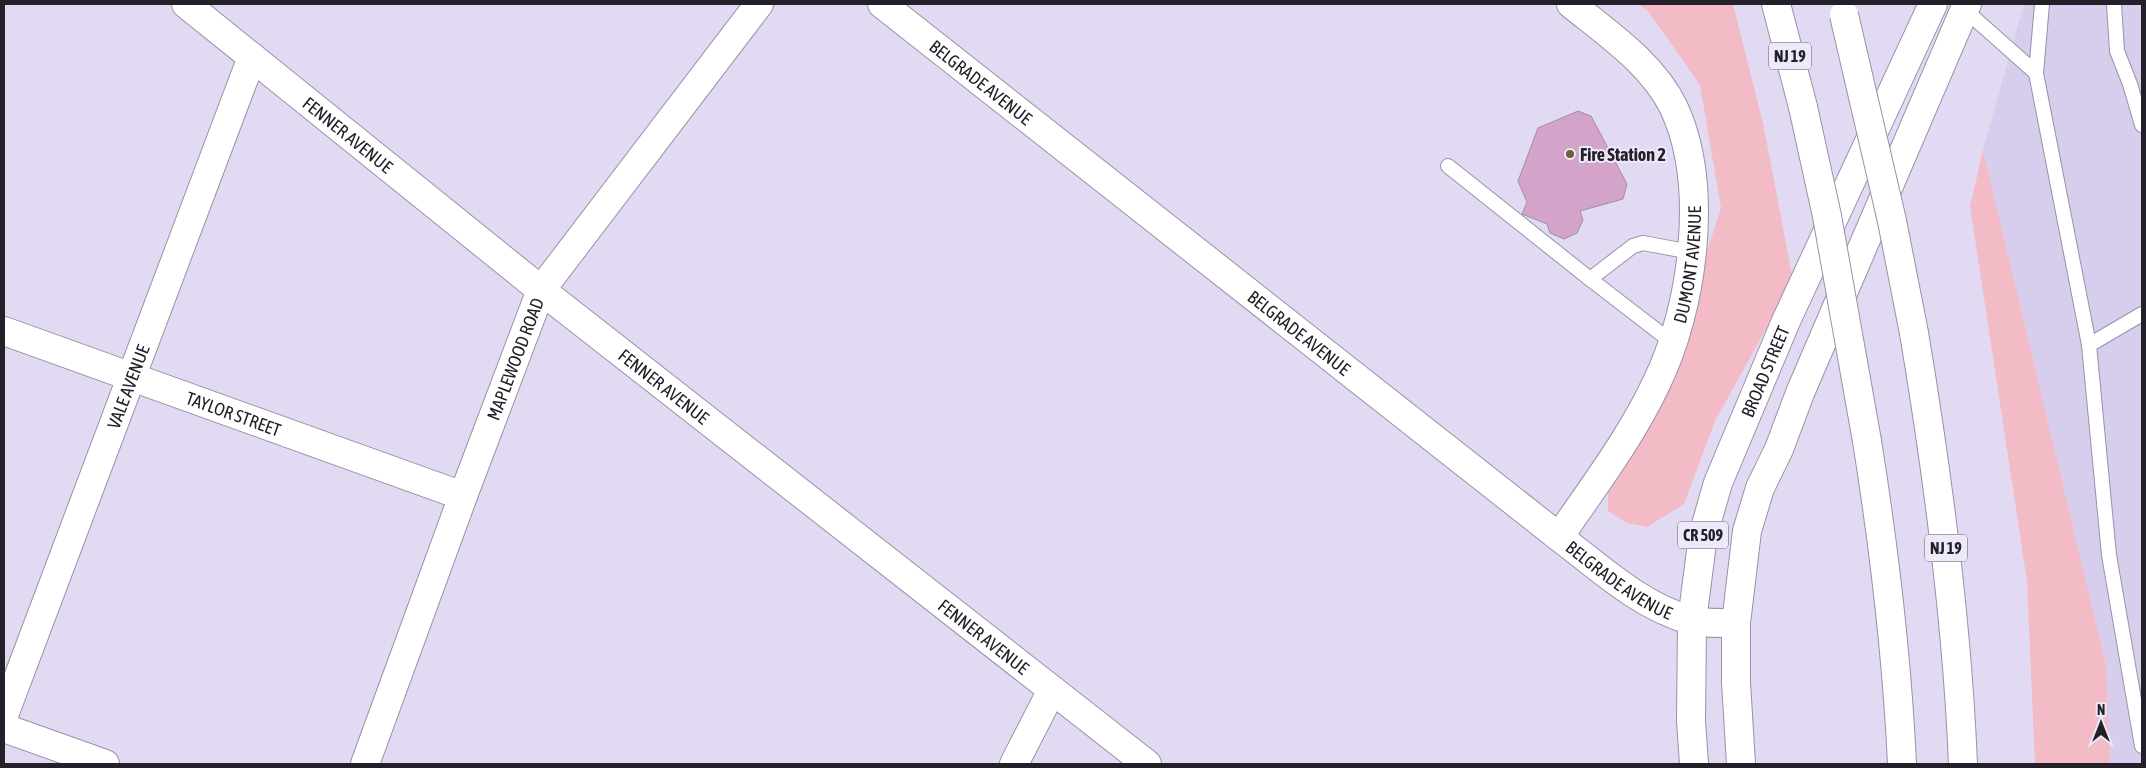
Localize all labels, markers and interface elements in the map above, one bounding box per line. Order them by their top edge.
street label: BELGRADE AVENUE [926,35,1037,129]
road number: NJ 19 [1769,42,1811,70]
street label: FENNER AVENUE [299,92,397,177]
place label: Fire Station 2 [1580,144,1666,165]
marker: Fire Station 2 [1564,148,1576,160]
street label: DUMONT AVENUE [1669,205,1704,325]
street label: BELGRADE AVENUE [1244,286,1355,379]
street label: MAPLEWOOD ROAD [482,295,548,423]
street label: BROAD STREET [1736,322,1793,420]
street label: VALE AVENUE [102,341,153,432]
street label: FENNER AVENUE [614,344,714,428]
street label: TAYLOR STREET [183,387,284,440]
road number: CR 509 [1678,522,1728,548]
road number: NJ 19 [1925,534,1967,562]
street label: BELGRADE AVENUE [1562,536,1676,623]
street label: FENNER AVENUE [934,594,1034,678]
north arrow [2076,698,2126,748]
text: N [2097,702,2105,718]

